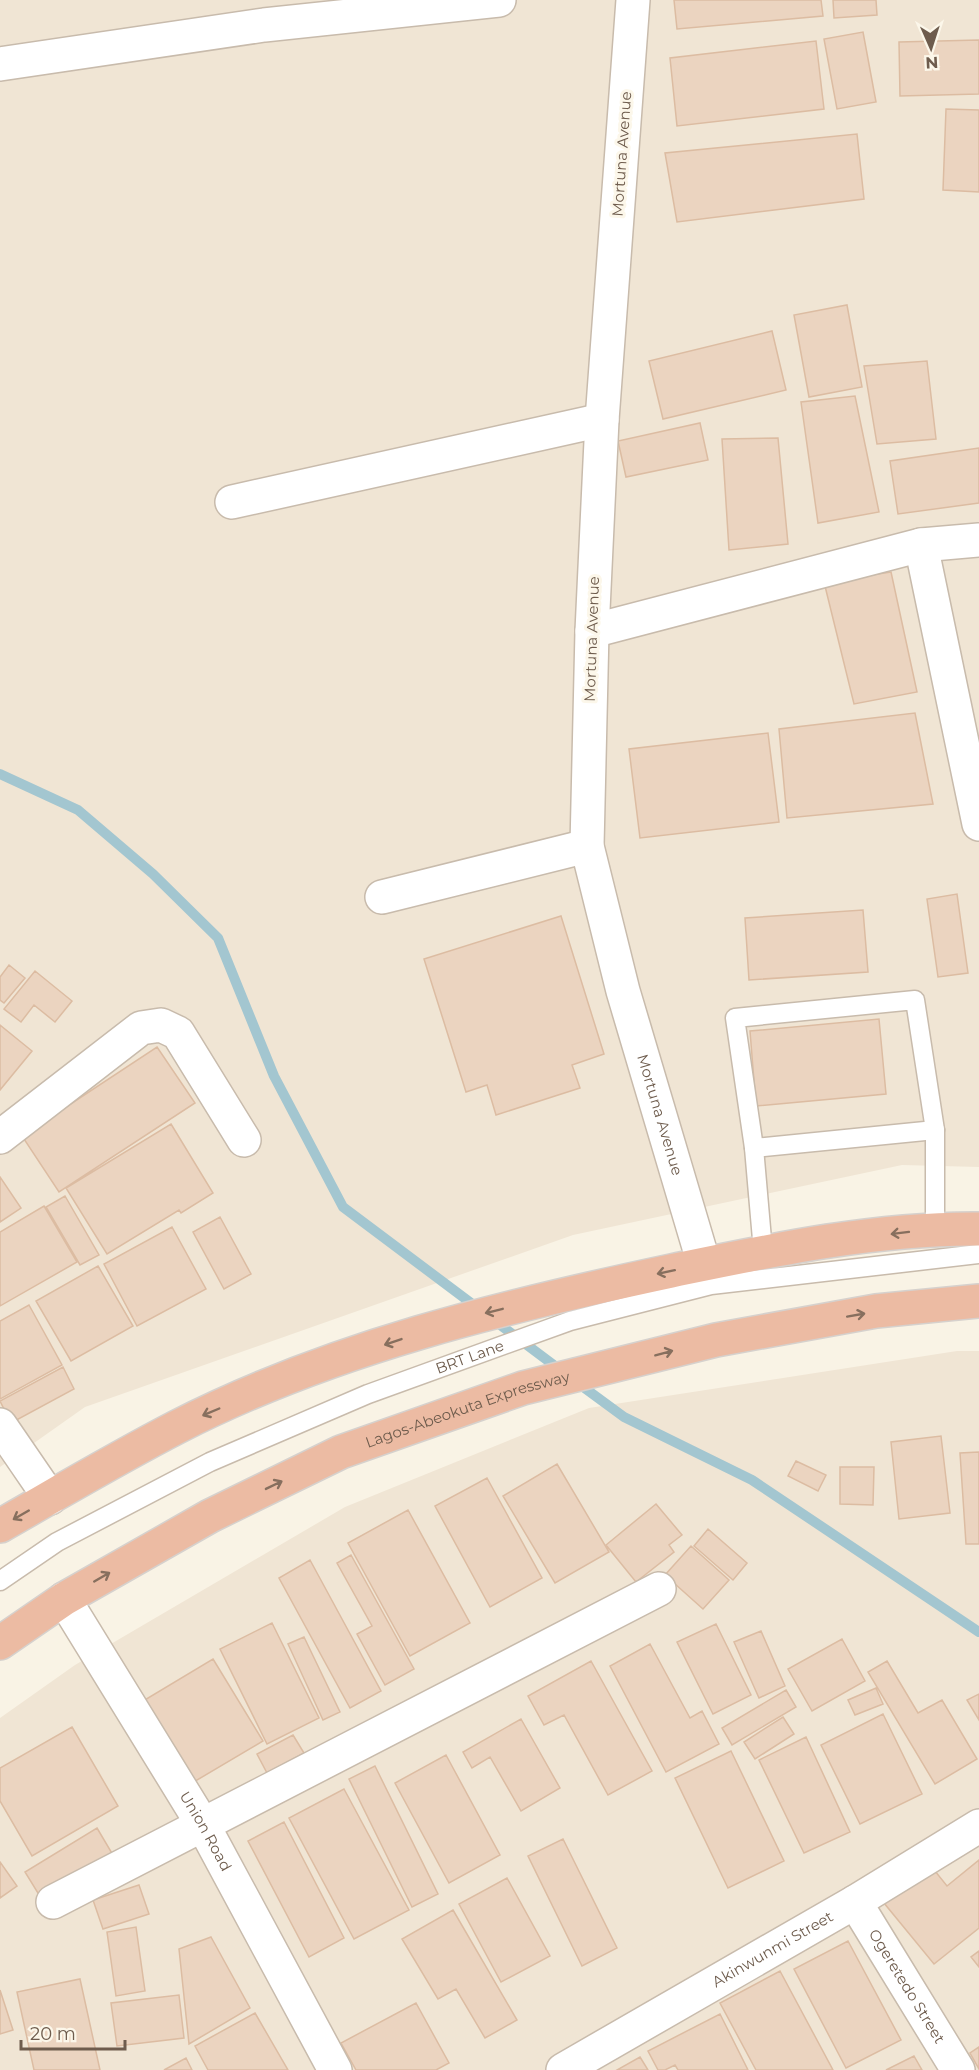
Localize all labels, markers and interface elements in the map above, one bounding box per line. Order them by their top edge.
north arrow [901,18,961,78]
text: N [925,53,939,72]
street label: Mortuna Avenue [608,91,635,217]
street label: Mortuna Avenue [580,576,603,702]
street label: Mortuna Avenue [633,1052,687,1178]
one-way arrow [890,1227,910,1238]
one-way arrow [657,1267,677,1278]
one-way arrow [485,1306,504,1318]
one-way arrow [845,1309,865,1320]
street label: BRT Lane [433,1336,506,1378]
one-way arrow [384,1338,403,1349]
one-way arrow [655,1347,674,1358]
street label: Lagos-Abeokuta Expressway [363,1367,572,1452]
one-way arrow [202,1407,220,1418]
one-way arrow [264,1479,282,1490]
one-way arrow [13,1509,30,1521]
one-way arrow [93,1571,110,1583]
street label: Union Road [176,1788,236,1874]
street label: Akinwunmi Street [709,1907,836,1991]
street label: Ogeretedo Street [865,1926,949,2047]
scale bar [21,2013,124,2051]
text: 20 m [30,2023,76,2045]

